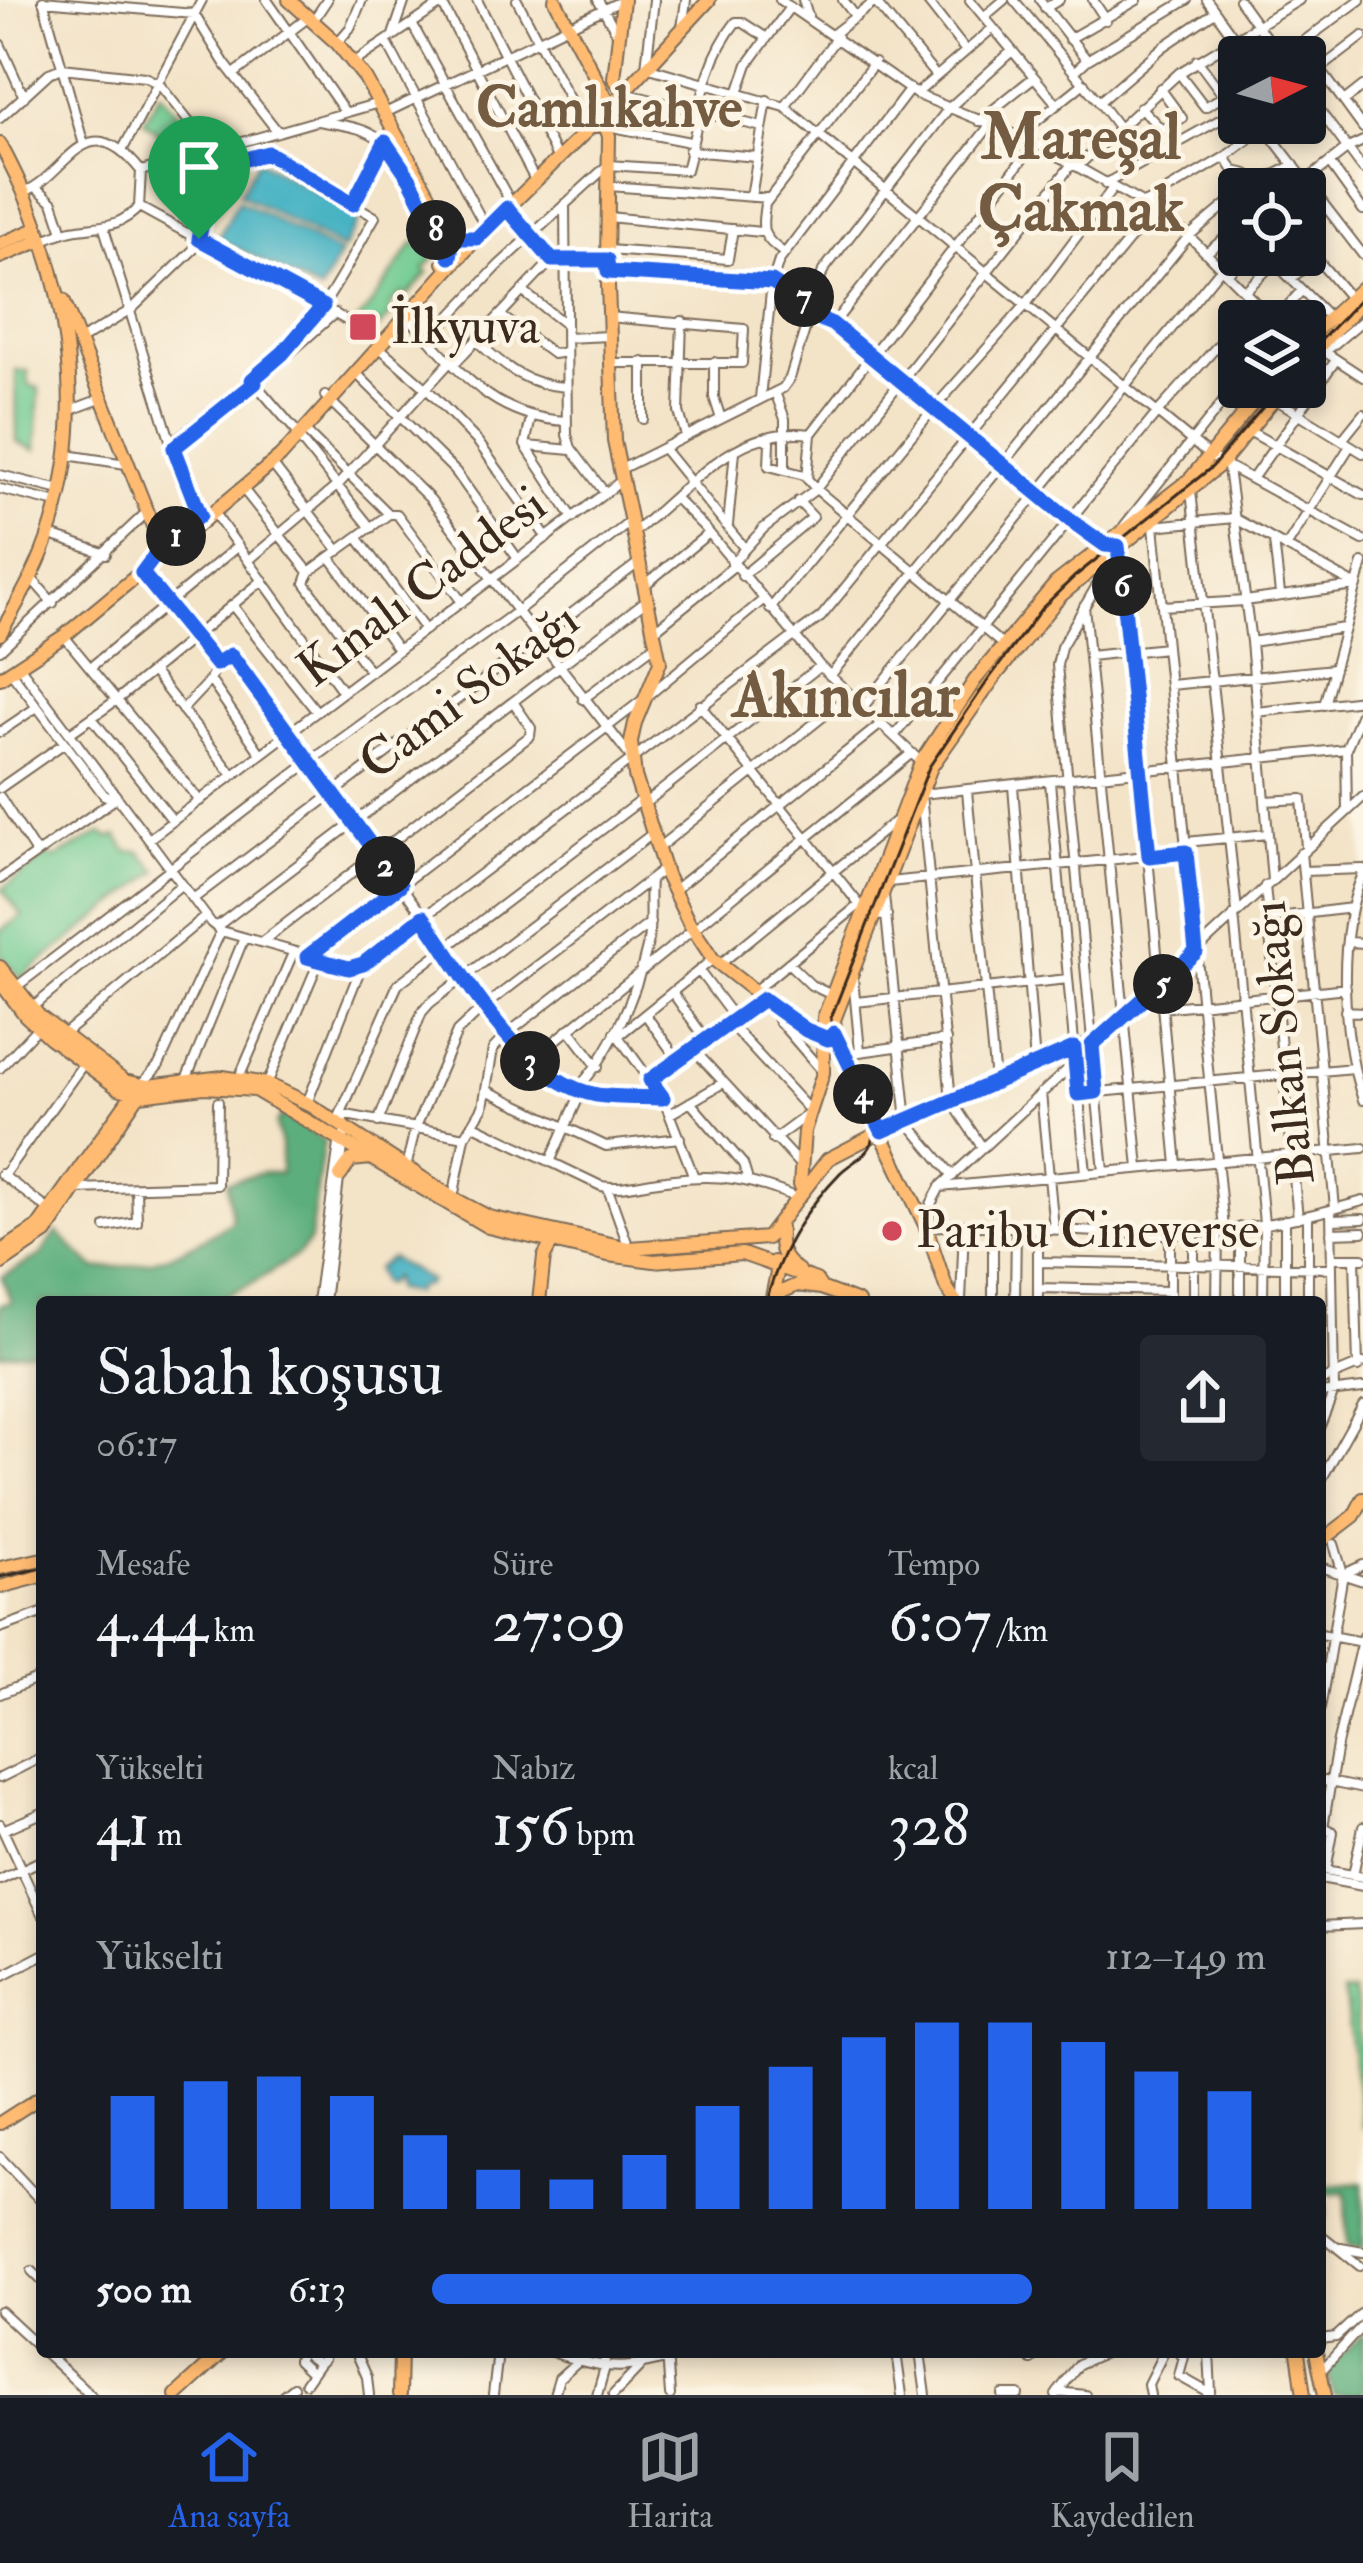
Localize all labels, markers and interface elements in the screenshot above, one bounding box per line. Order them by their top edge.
north arrow [1218,36,1326,144]
map controls [1218,36,1326,408]
district label: Camlıkahve [476,72,742,144]
district label: Mareşal Çakmak [978,99,1185,250]
pin [148,116,250,239]
icon: arrive [166,134,232,200]
button: locate [1218,168,1326,276]
pin: 8 [406,200,466,260]
text: 8 [428,209,444,250]
pin: 7 [774,267,834,327]
text: 7 [796,276,812,317]
place label: İlkyuva [390,294,541,359]
button: layers [1218,300,1326,408]
marker: İlkyuva [347,311,379,343]
street label: Kınalı Caddesi [285,473,559,701]
pin: 1 [146,506,206,566]
text: 1 [170,515,182,556]
pin: 6 [1092,556,1152,616]
text: 6 [1114,565,1130,606]
street label: Cami Sokağı [347,588,591,794]
district label: Akıncılar [730,657,961,736]
pin: 2 [355,836,415,896]
text: 2 [377,845,393,886]
street label: Balkan Sokağı [1236,898,1330,1188]
pin: 5 [1133,954,1193,1014]
text: 5 [1156,963,1170,1004]
pin: 3 [500,1031,560,1091]
text: 3 [524,1040,536,1081]
pin: 4 [833,1064,893,1124]
text: 4 [854,1073,872,1114]
place label: Paribu Cineverse [916,1199,1259,1263]
marker: Paribu Cineverse [879,1218,905,1244]
text: Sabah koşusu [96,1332,444,1415]
button: share [1140,1335,1266,1461]
text: 06:17 [96,1419,177,1468]
text: Mesafe [96,1544,190,1585]
text: Süre [492,1544,553,1585]
text: Tempo [888,1544,980,1585]
text: 4.44 [96,1585,207,1660]
text: 27:09 [492,1585,626,1660]
text: 6:07 [888,1585,991,1660]
text: km [207,1610,255,1651]
text: /km [991,1610,1048,1651]
text: Yükselti [96,1748,204,1789]
text: Nabız [492,1748,575,1789]
text: kcal [888,1748,939,1789]
text: 41 [96,1789,150,1864]
text: 156 [492,1789,570,1864]
text: 328 [888,1789,970,1864]
text: m [150,1814,182,1855]
text: bpm [570,1814,635,1855]
text: Yükselti [96,1932,224,1981]
text: 112–149 m [1105,1932,1266,1981]
text: 500 m [96,2265,191,2314]
text: 6:13 [288,2265,346,2314]
tab: Ana sayfa [168,2424,290,2537]
tab: Harita [627,2424,713,2537]
tab: Kaydedilen [1050,2424,1195,2537]

